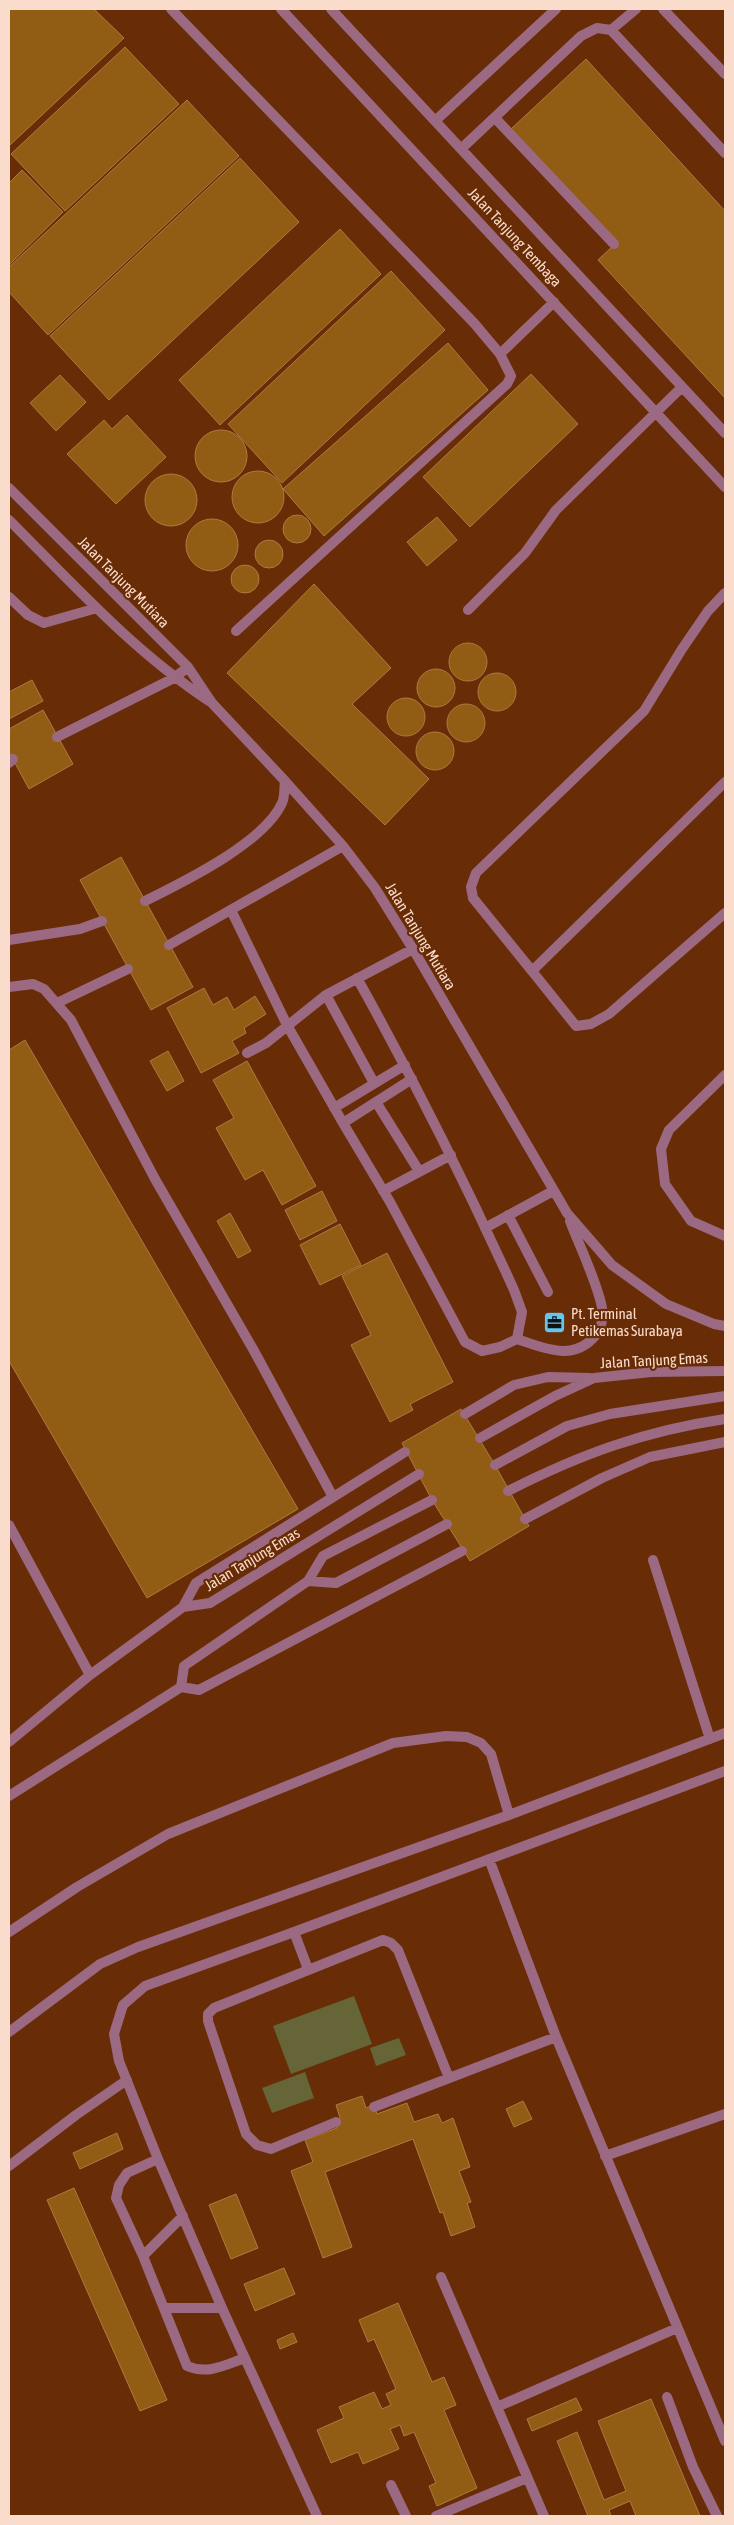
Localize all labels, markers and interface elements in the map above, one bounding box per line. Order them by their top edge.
street label: Jalan Tanjung Tembaga [465,184,565,290]
street label: Jalan Tanjung Mutiara [75,533,173,631]
street label: Jalan Tanjung Mutiara [382,880,460,992]
place label: Pt. Terminal Petikemas Surabaya [571,1305,683,1339]
office icon: Pt. Terminal Petikemas Surabaya [543,1310,567,1334]
street label: Jalan Tanjung Emas [600,1349,708,1371]
street label: Jalan Tanjung Emas [201,1524,303,1594]

